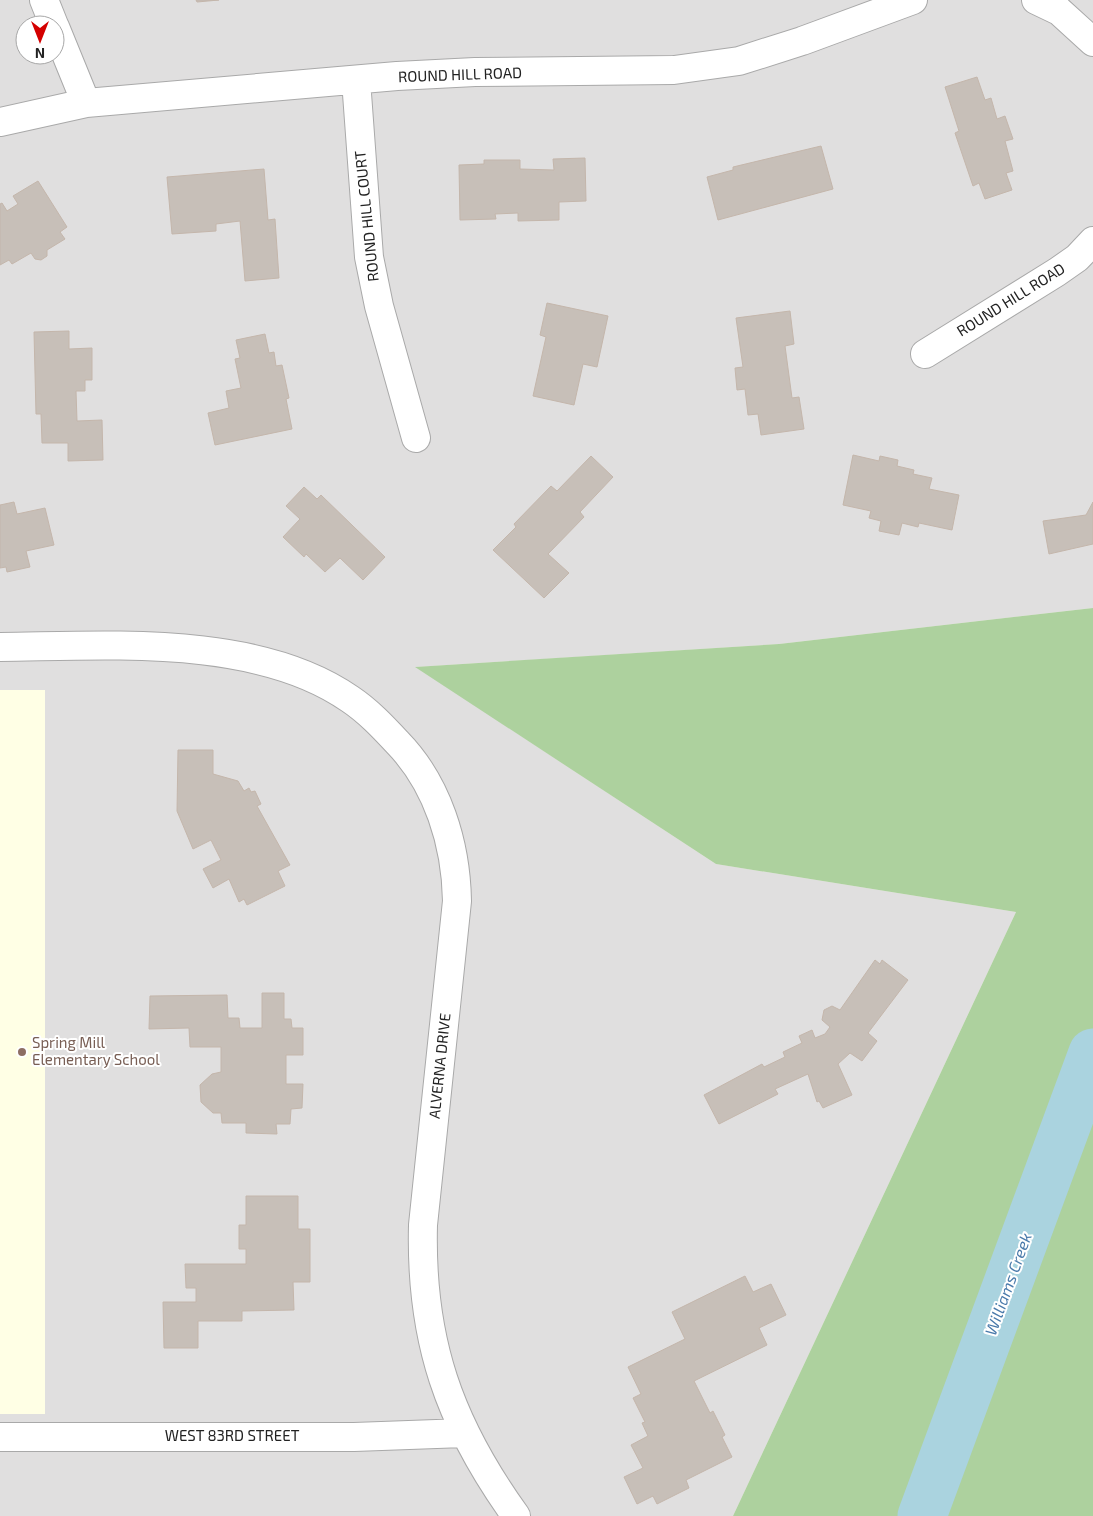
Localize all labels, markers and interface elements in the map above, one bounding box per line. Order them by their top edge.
north arrow [15,15,65,65]
text: N [35,45,45,62]
street label: ROUND HILL ROAD [398,63,522,85]
street label: ROUND HILL COURT [350,149,382,283]
street label: ROUND HILL ROAD [953,259,1068,340]
street label: ALVERNA DRIVE [425,1012,454,1120]
place label: Spring Mill Elementary School [32,1033,160,1068]
marker: Spring Mill Elementary School [16,1046,28,1058]
water label: Williams Creek [980,1230,1035,1338]
street label: WEST 83RD STREET [165,1426,300,1444]

